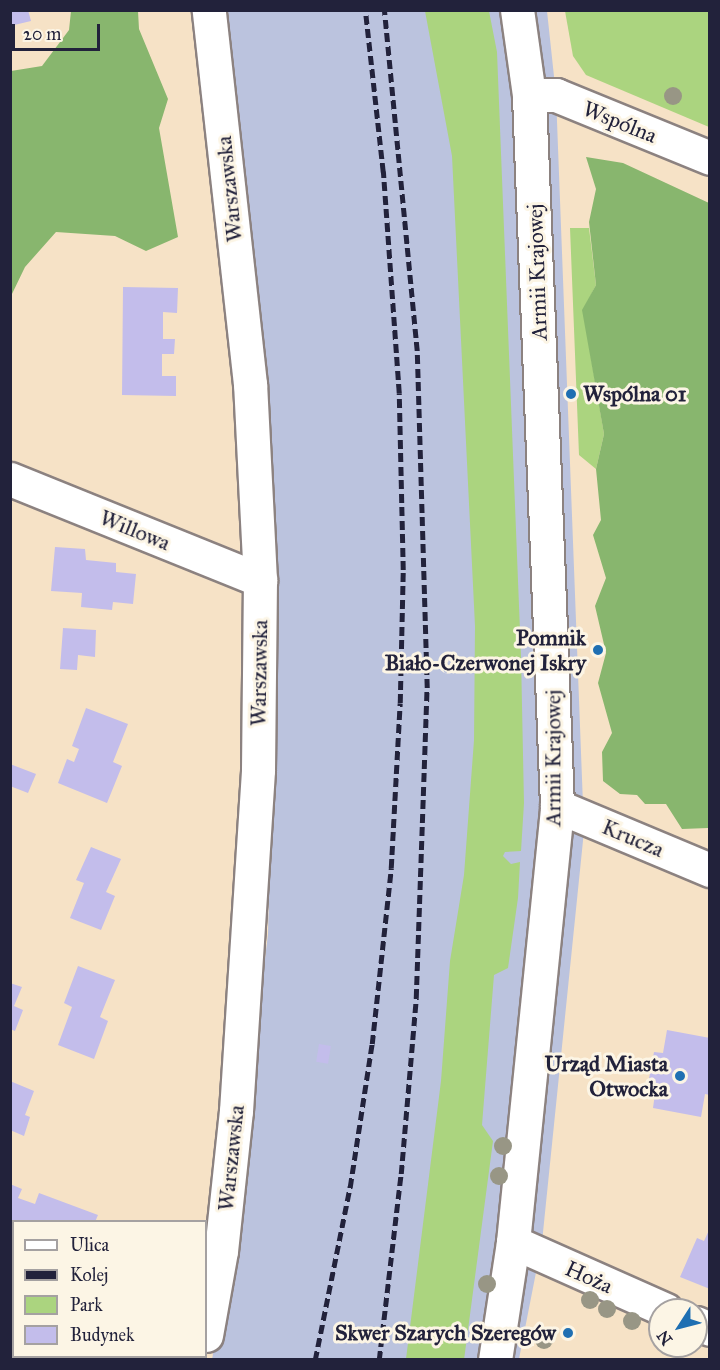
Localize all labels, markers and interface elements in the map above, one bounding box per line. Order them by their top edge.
scale bar [15,12,104,50]
text: 20 m [23,23,61,45]
street label: Wspólna [579,95,661,149]
street label: Warszawska [210,135,248,243]
street label: Armii Krajowej [521,203,553,341]
place label: Wspólna 01 [583,381,686,407]
marker: Wspólna 01 [564,387,578,401]
street label: Willowa [96,504,174,556]
street label: Warszawska [245,619,273,727]
place label: Pomnik Biało-Czerwonej Iskry [385,624,586,676]
marker: Pomnik Biało-Czerwonej Iskry [591,643,605,657]
street label: Armii Krajowej [540,690,566,826]
street label: Krucza [598,813,668,863]
place label: Urząd Miasta Otwocka [545,1050,668,1102]
marker: Urząd Miasta Otwocka [673,1069,687,1083]
street label: Warszawska [212,1104,250,1212]
legend [12,1220,207,1358]
text: Ulica [70,1234,109,1256]
street label: Hoża [561,1255,617,1299]
text: Kolej [70,1264,108,1286]
text: Park [70,1294,103,1316]
north arrow [648,1298,708,1358]
place label: Skwer Szarych Szeregów [335,1320,556,1346]
text: Budynek [70,1324,134,1346]
marker: Skwer Szarych Szeregów [561,1326,575,1340]
text: N [653,1327,676,1349]

